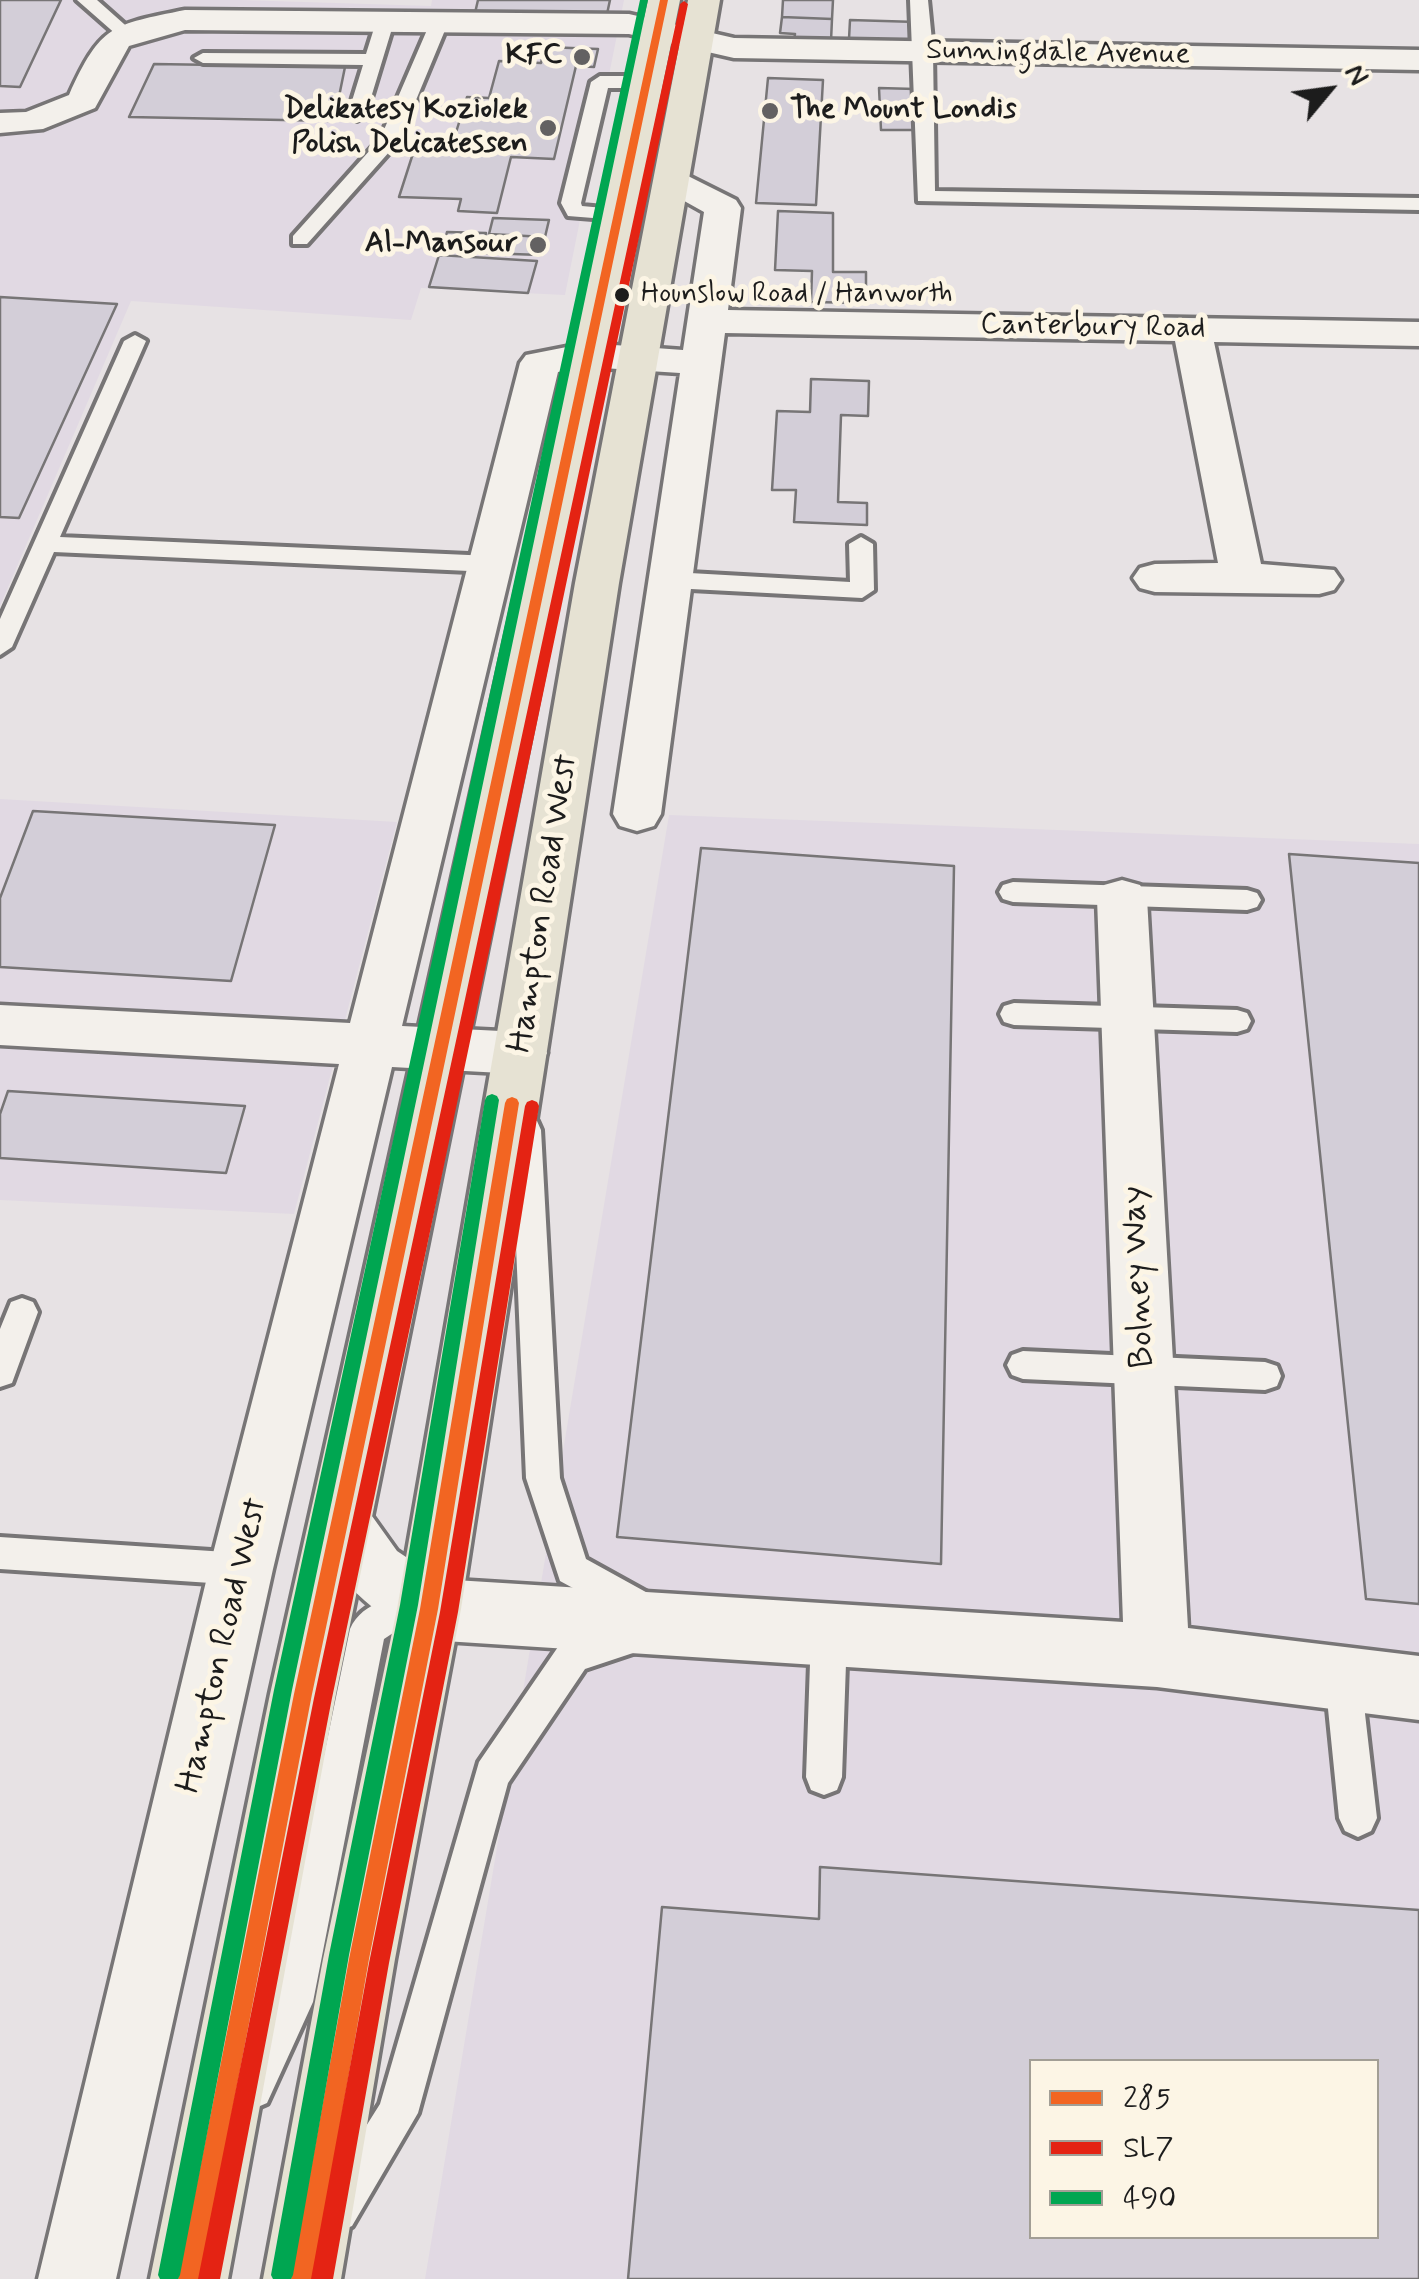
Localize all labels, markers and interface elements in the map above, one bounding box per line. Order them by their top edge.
street label: Sunningdale Avenue [926,34,1190,74]
place label: KFC [505,39,562,75]
north arrow [1279,40,1379,140]
marker: KFC [571,46,593,68]
text: N [1335,58,1376,92]
place label: Delikatesy Koziolek Polish Delicatessen [283,93,528,164]
place label: The Mount Londis [790,93,1017,129]
marker: The Mount Londis [759,100,781,122]
marker: Delikatesy Koziolek Polish Delicatessen [537,117,559,139]
place label: Al-Mansour [365,227,518,263]
marker: Al-Mansour [527,234,549,256]
place label: Hounslow Road / Hanworth [641,278,953,312]
marker: Hounslow Road / Hanworth [612,285,632,305]
street label: Canterbury Road [980,308,1206,348]
street label: Hampton Road West [501,752,589,1056]
street label: Bolney Way [1114,1185,1166,1369]
street label: Hampton Road West [170,1494,278,1798]
legend [1029,2059,1379,2239]
text: 285 [1123,2079,1171,2118]
text: SL7 [1123,2129,1173,2168]
text: 490 [1123,2179,1176,2218]

